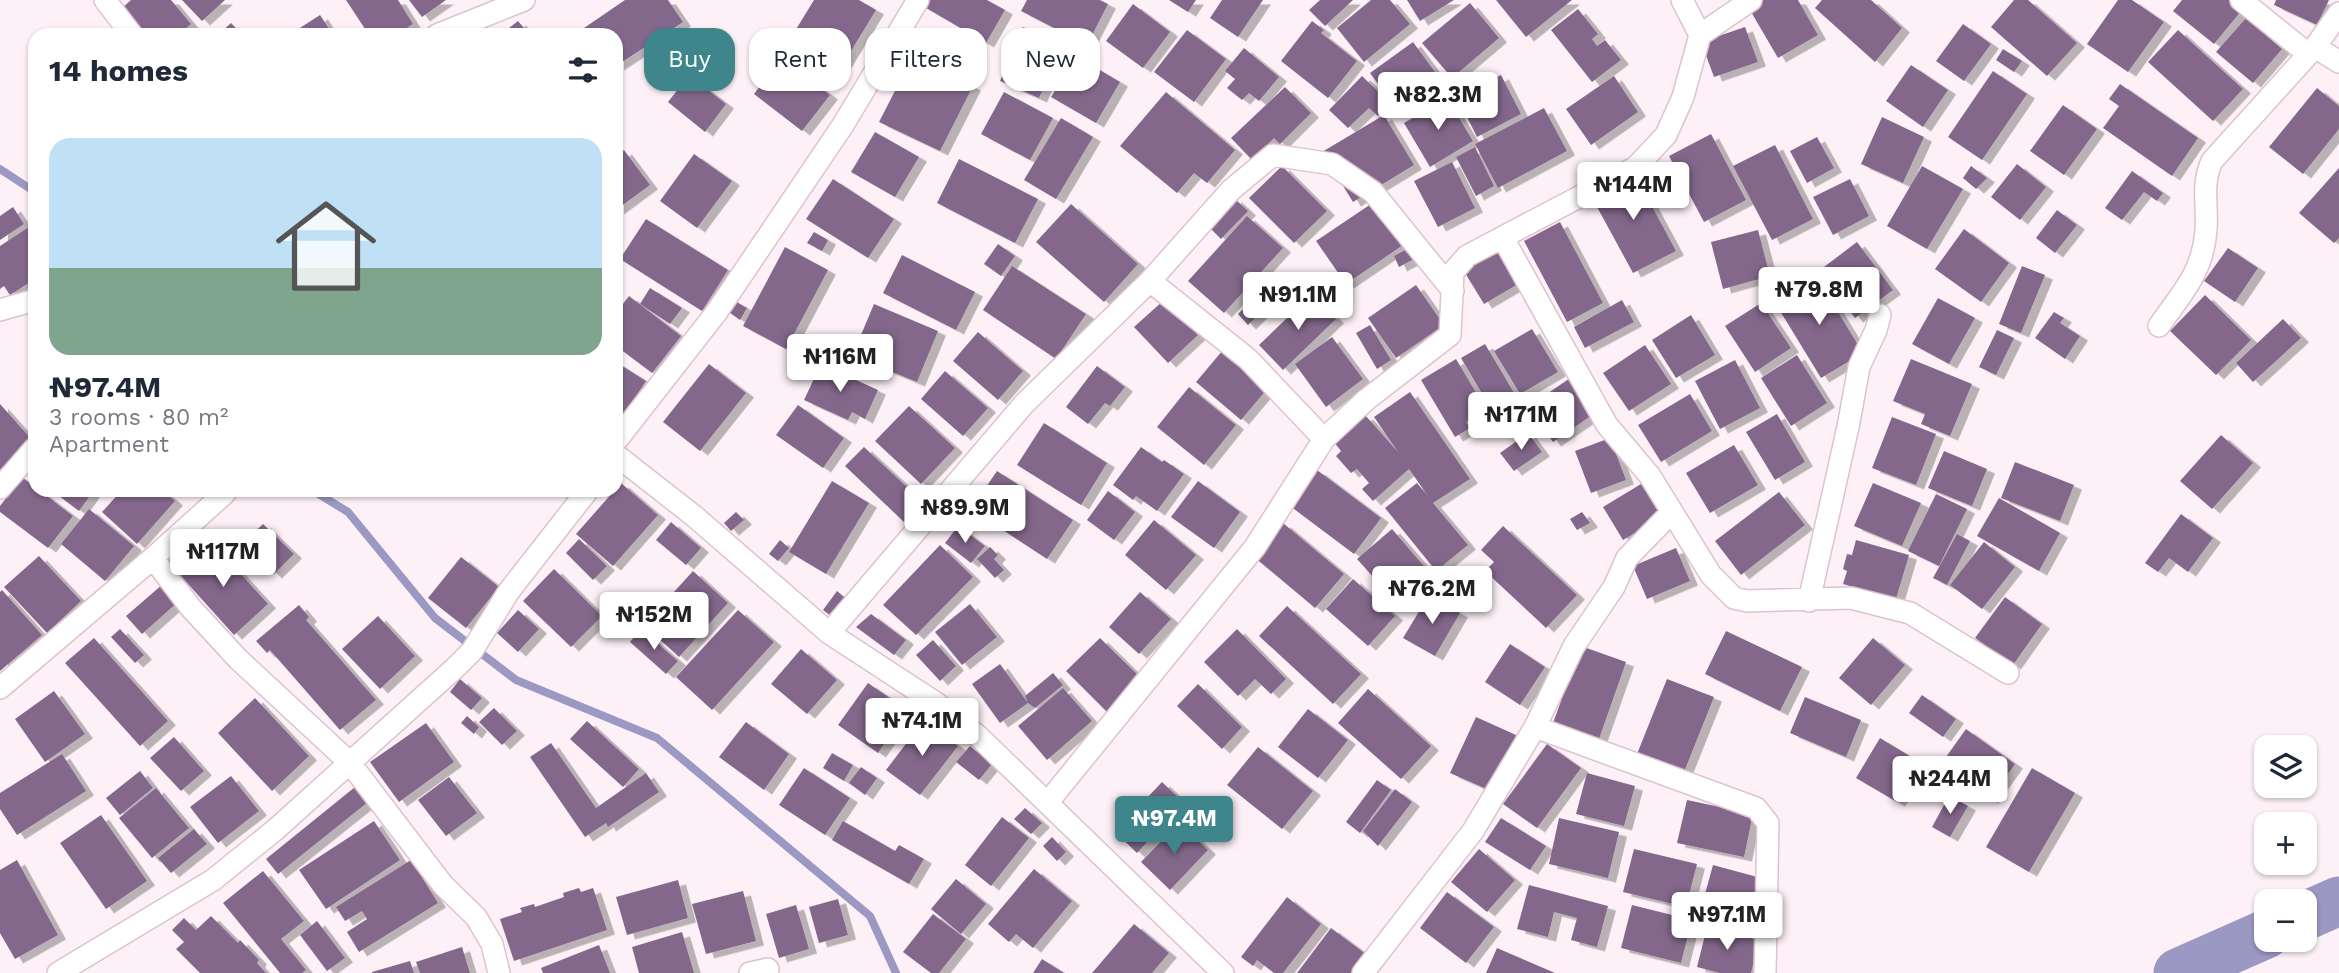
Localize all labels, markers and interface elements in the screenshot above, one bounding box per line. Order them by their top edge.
chip: Buy [644,28,735,91]
chip: Rent [749,28,851,91]
chip: Filters [865,28,987,91]
chip: New [1001,28,1100,91]
icon: filters [564,51,602,89]
text: 14 homes [49,53,188,88]
pin: ₦82.3M [1381,72,1495,132]
text: ₦82.3M [1394,81,1482,108]
pin: ₦144M [1584,162,1682,222]
text: ₦144M [1593,171,1673,198]
icon: home [263,183,389,309]
pin: ₦79.8M [1762,268,1876,327]
pin: ₦91.1M [1241,272,1355,332]
text: ₦79.8M [1775,276,1863,303]
text: ₦91.1M [1259,281,1337,308]
pin: ₦116M [791,334,889,394]
text: ₦116M [803,343,877,370]
text: ₦97.4M [49,369,161,404]
pin: ₦171M [1472,392,1570,452]
text: ₦171M [1484,401,1558,428]
text: 3 rooms · 80 m² [49,404,228,431]
text: Apartment [49,431,169,458]
pin: ₦89.9M [908,486,1022,545]
text: ₦89.9M [920,494,1010,521]
pin: ₦117M [174,530,272,589]
text: ₦117M [186,538,260,565]
pin: ₦76.2M [1375,566,1489,626]
text: ₦76.2M [1388,575,1476,602]
pin: ₦152M [605,592,703,652]
text: ₦152M [616,601,692,628]
pin: ₦74.1M [865,698,979,758]
text: ₦74.1M [882,707,962,734]
map controls [2254,735,2317,952]
button: layers [2254,735,2317,798]
pin: ₦244M [1901,756,1999,816]
text: ₦244M [1908,765,1992,792]
pin: ₦97.4M [1117,796,1231,856]
text: ₦97.4M [1131,805,1217,832]
button: + [2254,812,2317,875]
button: − [2254,889,2317,952]
pin: ₦97.1M [1670,892,1784,952]
text: ₦97.1M [1688,901,1766,928]

